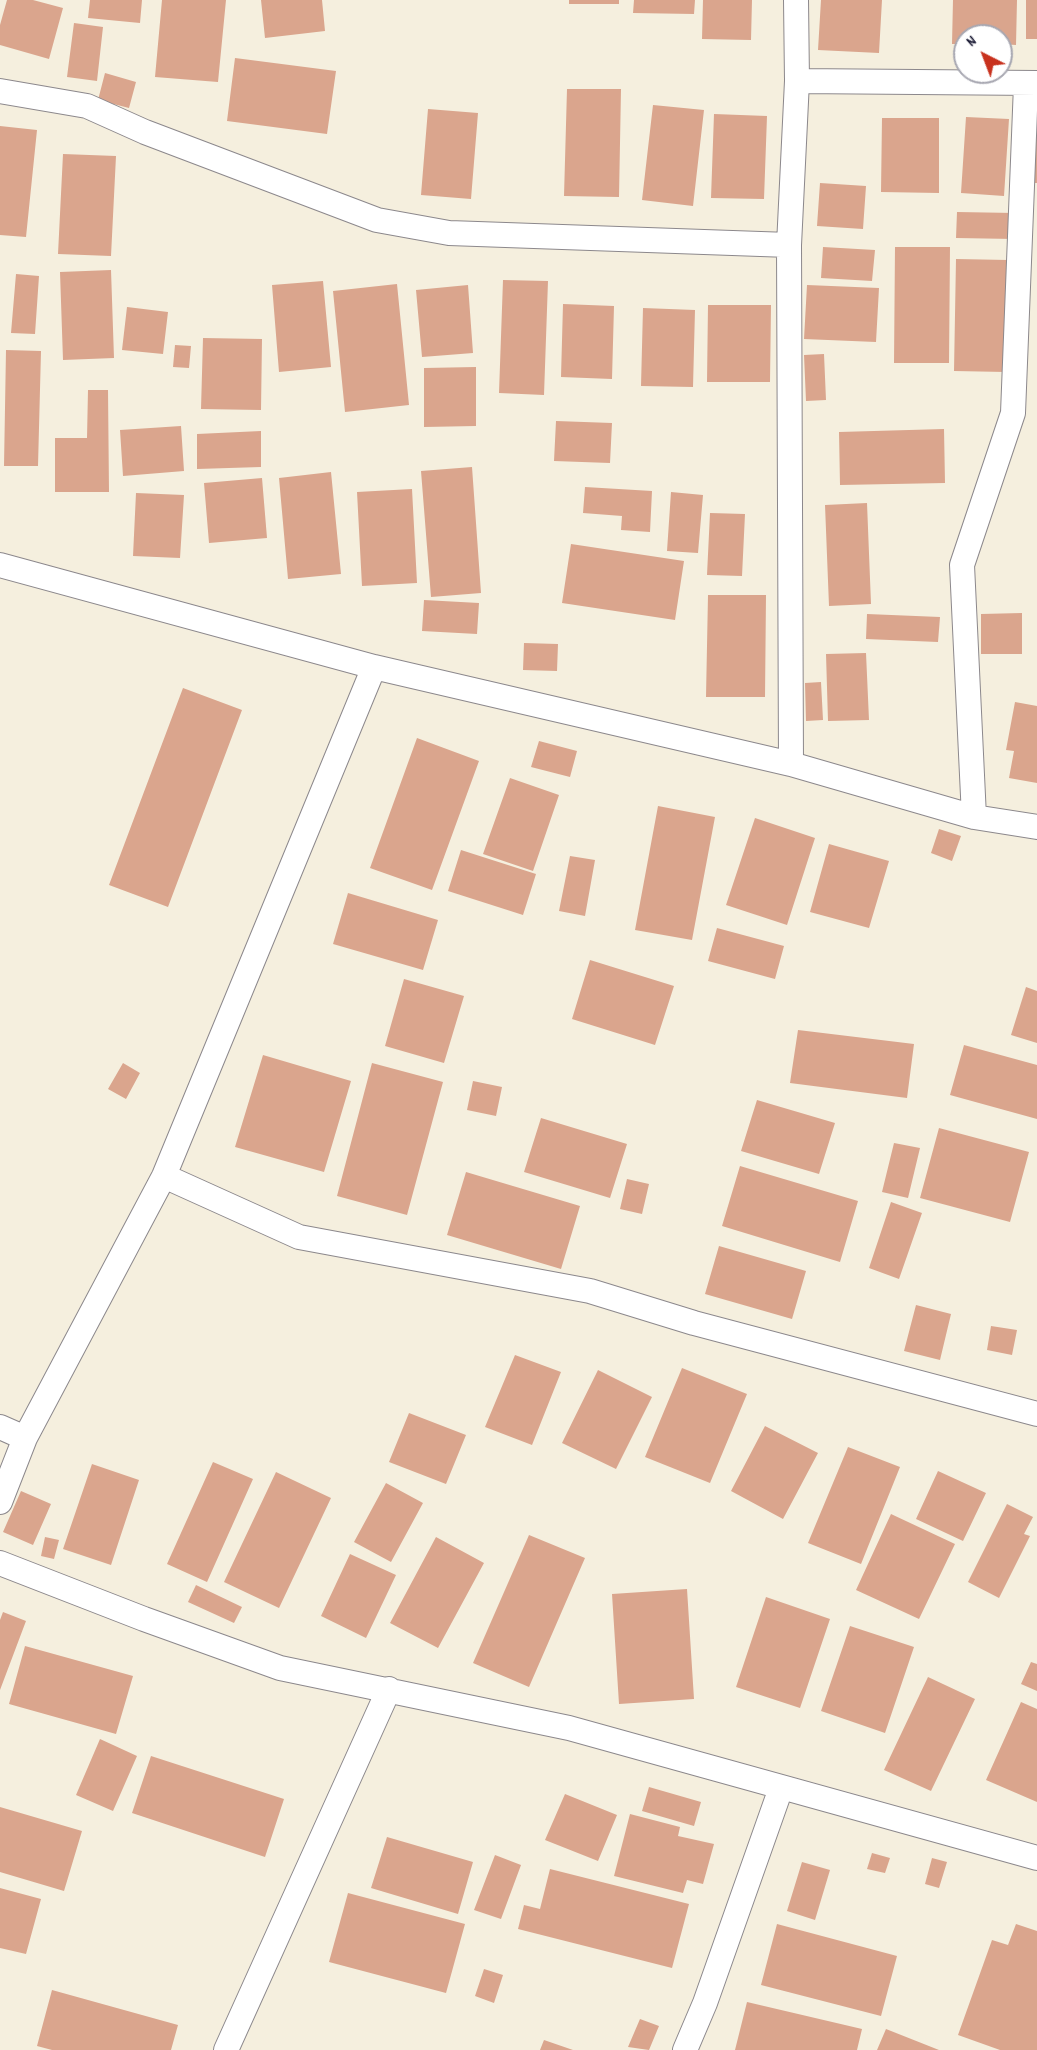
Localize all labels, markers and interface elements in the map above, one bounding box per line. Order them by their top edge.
north arrow [953,24,1013,84]
text: N [961,31,983,53]

